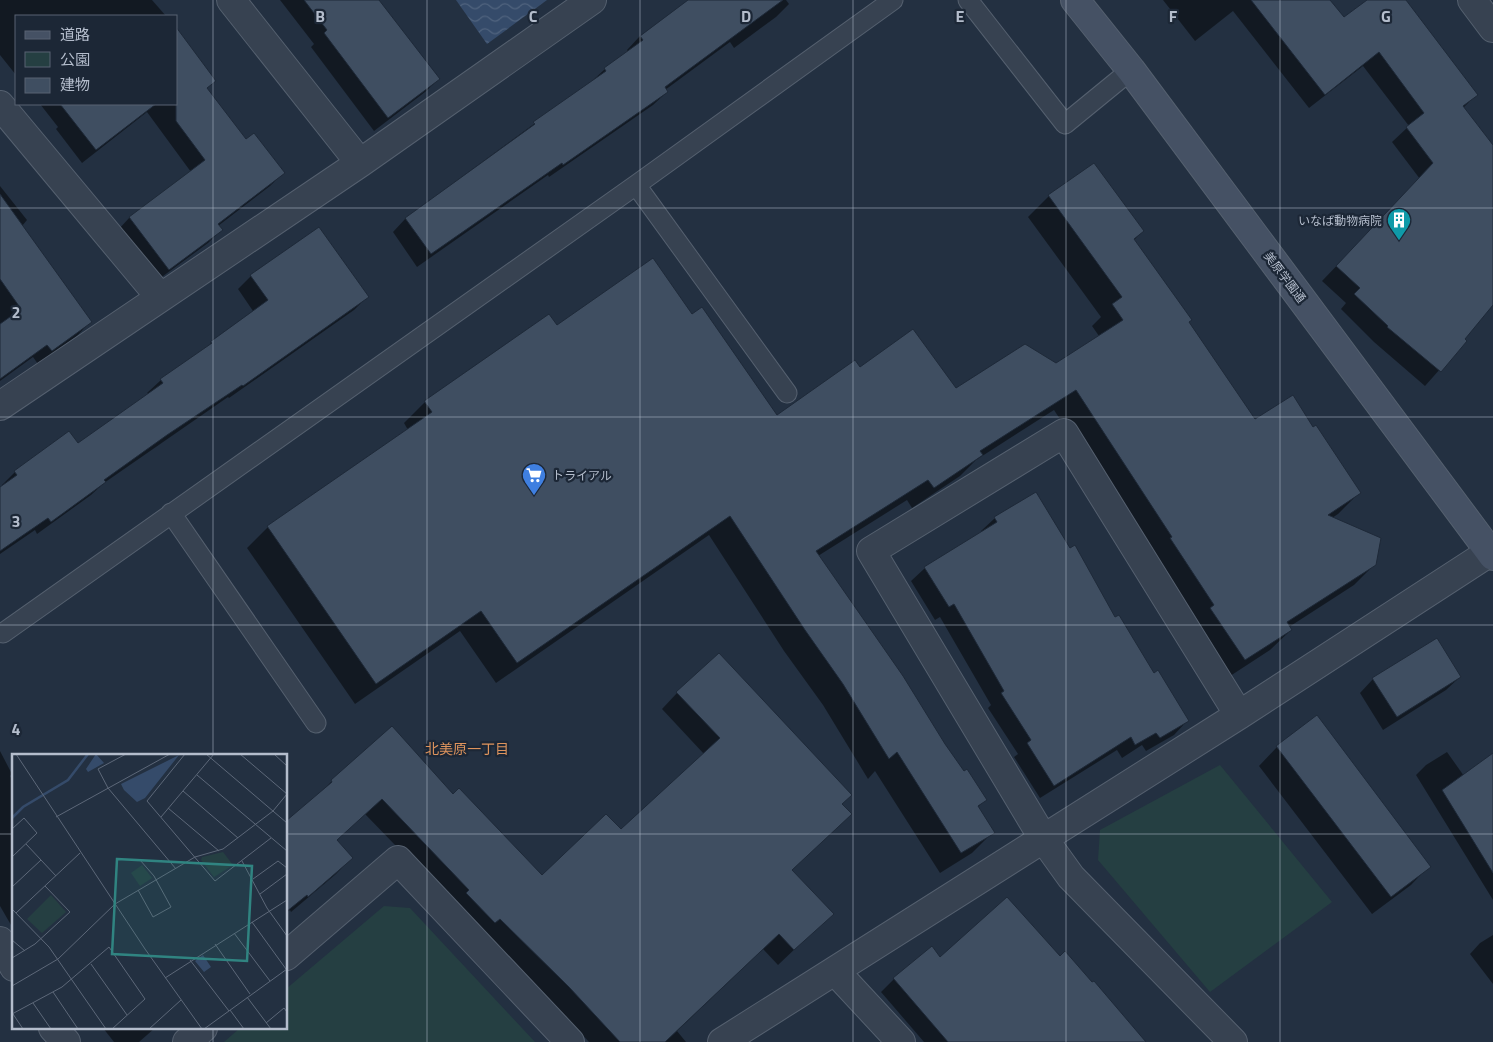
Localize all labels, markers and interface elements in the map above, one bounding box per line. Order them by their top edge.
text: B [315,4,325,28]
text: C [529,4,538,28]
text: D [741,4,751,28]
text: E [956,4,965,28]
text: F [1169,4,1178,28]
text: G [1381,4,1391,28]
legend [15,15,178,105]
text: 道路 [60,23,90,46]
text: 公園 [60,48,90,71]
text: 建物 [60,73,90,96]
building icon: いなば動物病院 [1386,207,1412,241]
place label: いなば動物病院 [1298,211,1382,230]
street label: 美原学園通 [1259,247,1311,307]
text: 2 [12,300,20,324]
supermarket icon: トライアル [521,462,547,496]
place label: トライアル [552,466,612,485]
text: 3 [12,509,20,533]
text: 4 [12,717,21,741]
district label: 北美原一丁目 [425,738,509,759]
inset map [12,754,288,1030]

